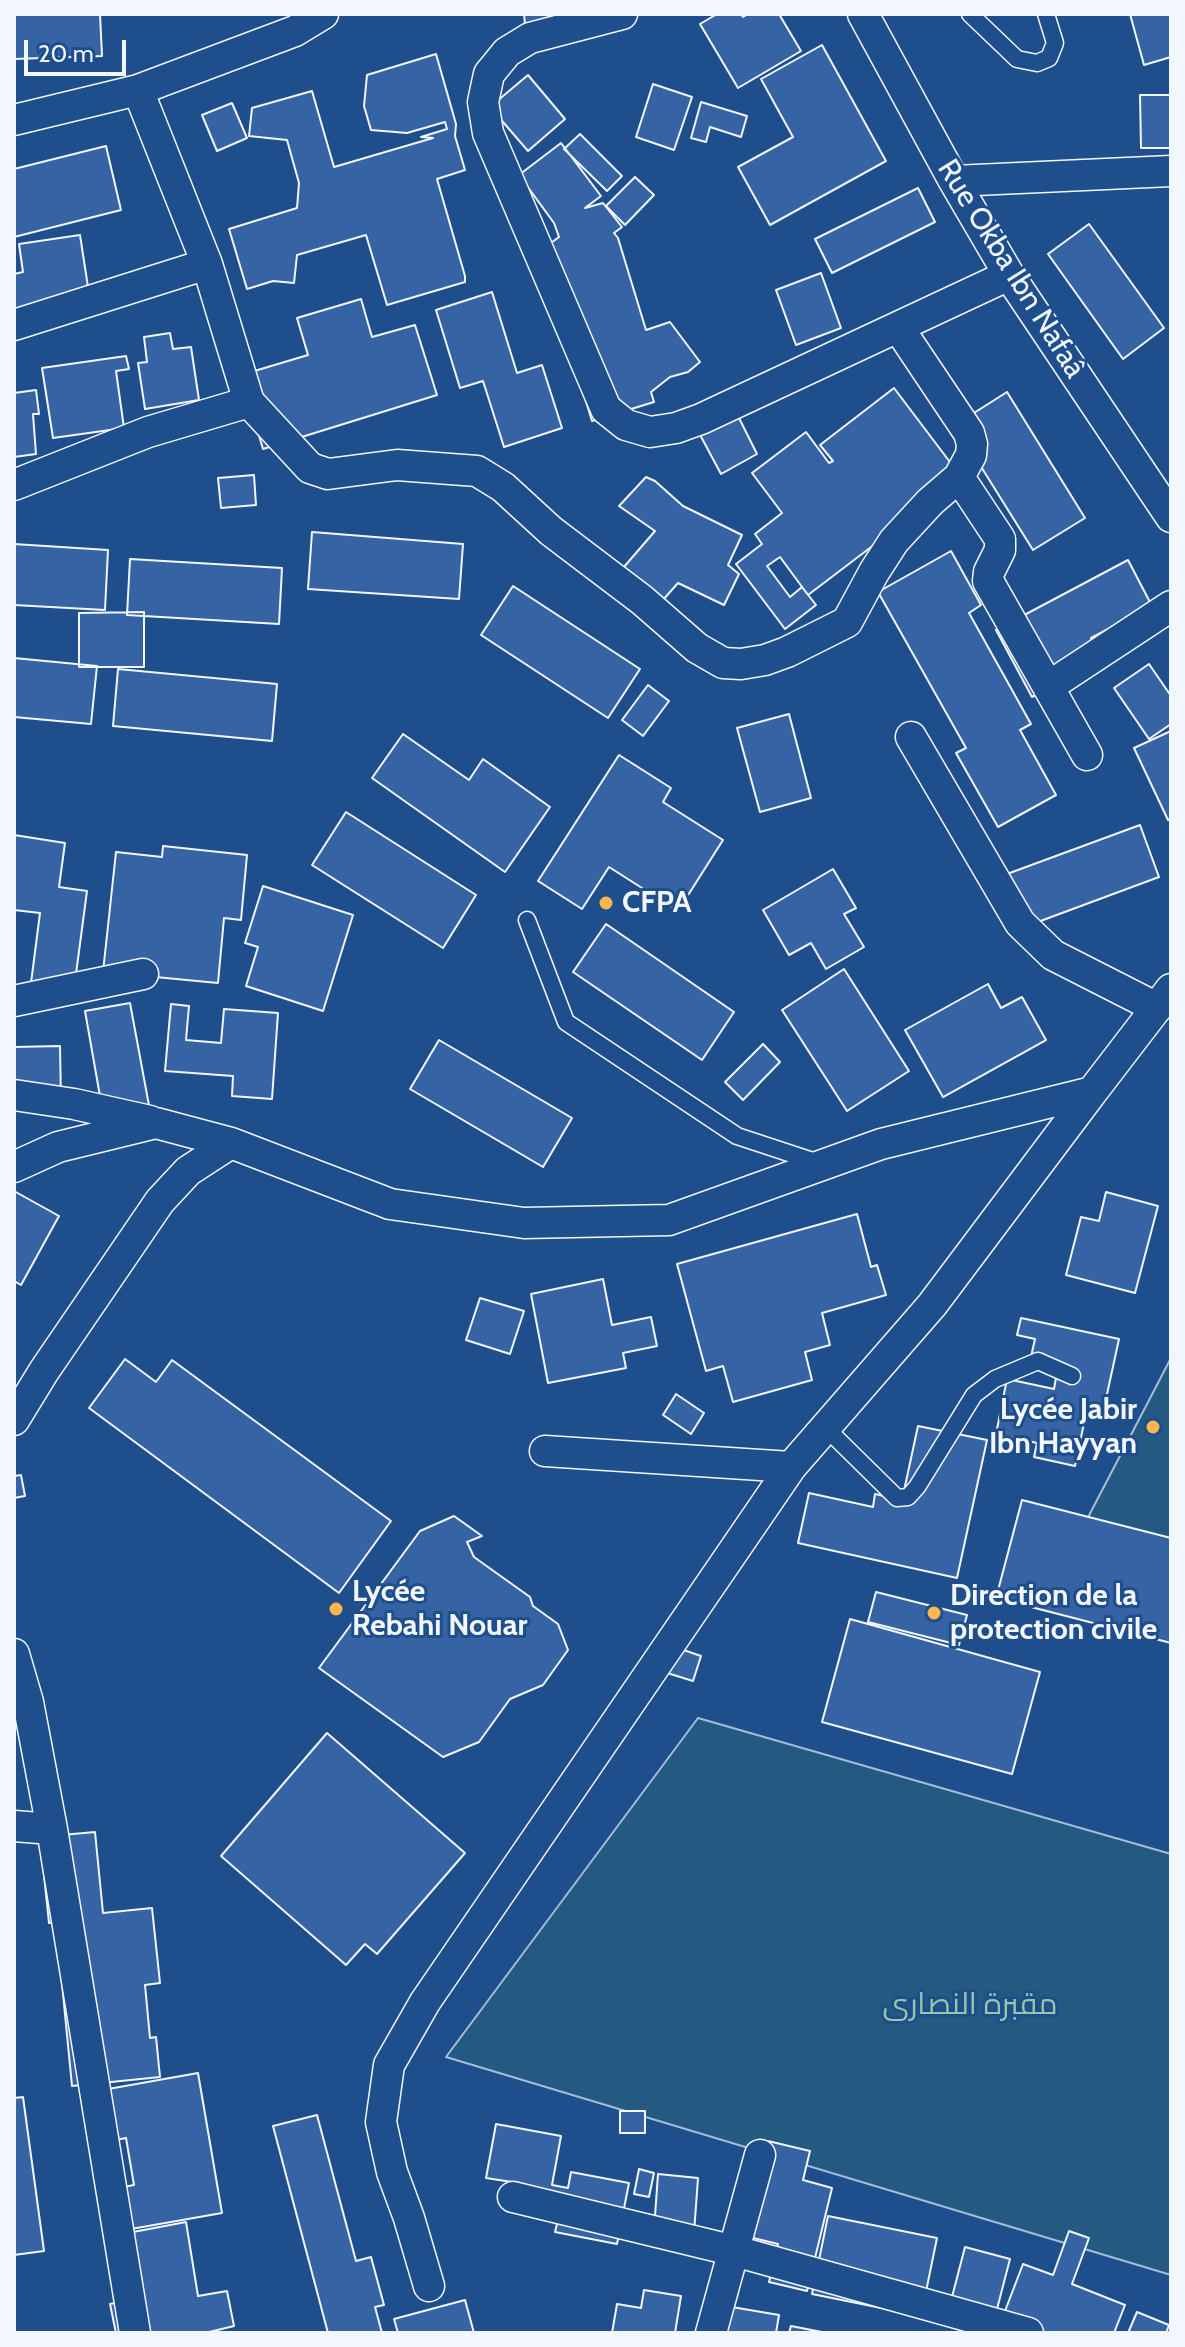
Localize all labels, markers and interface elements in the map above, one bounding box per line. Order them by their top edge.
scale bar [28,24,130,74]
text: 20 m [38,39,94,68]
street label: Rue Okba Ibn Nafaâ [929,153,1093,385]
place label: CFPA [622,885,691,921]
marker: CFPA [597,894,615,912]
place label: Lycée Jabir Ibn Hayyan [989,1392,1137,1462]
marker: Lycée Jabir Ibn Hayyan [1144,1418,1162,1436]
place label: Lycée Rebahi Nouar [352,1574,527,1644]
place label: Direction de la protection civile [950,1578,1157,1648]
marker: Lycée Rebahi Nouar [327,1600,345,1618]
marker: Direction de la protection civile [925,1604,943,1622]
park label: مقبرة النصارى [883,1987,1057,2023]

